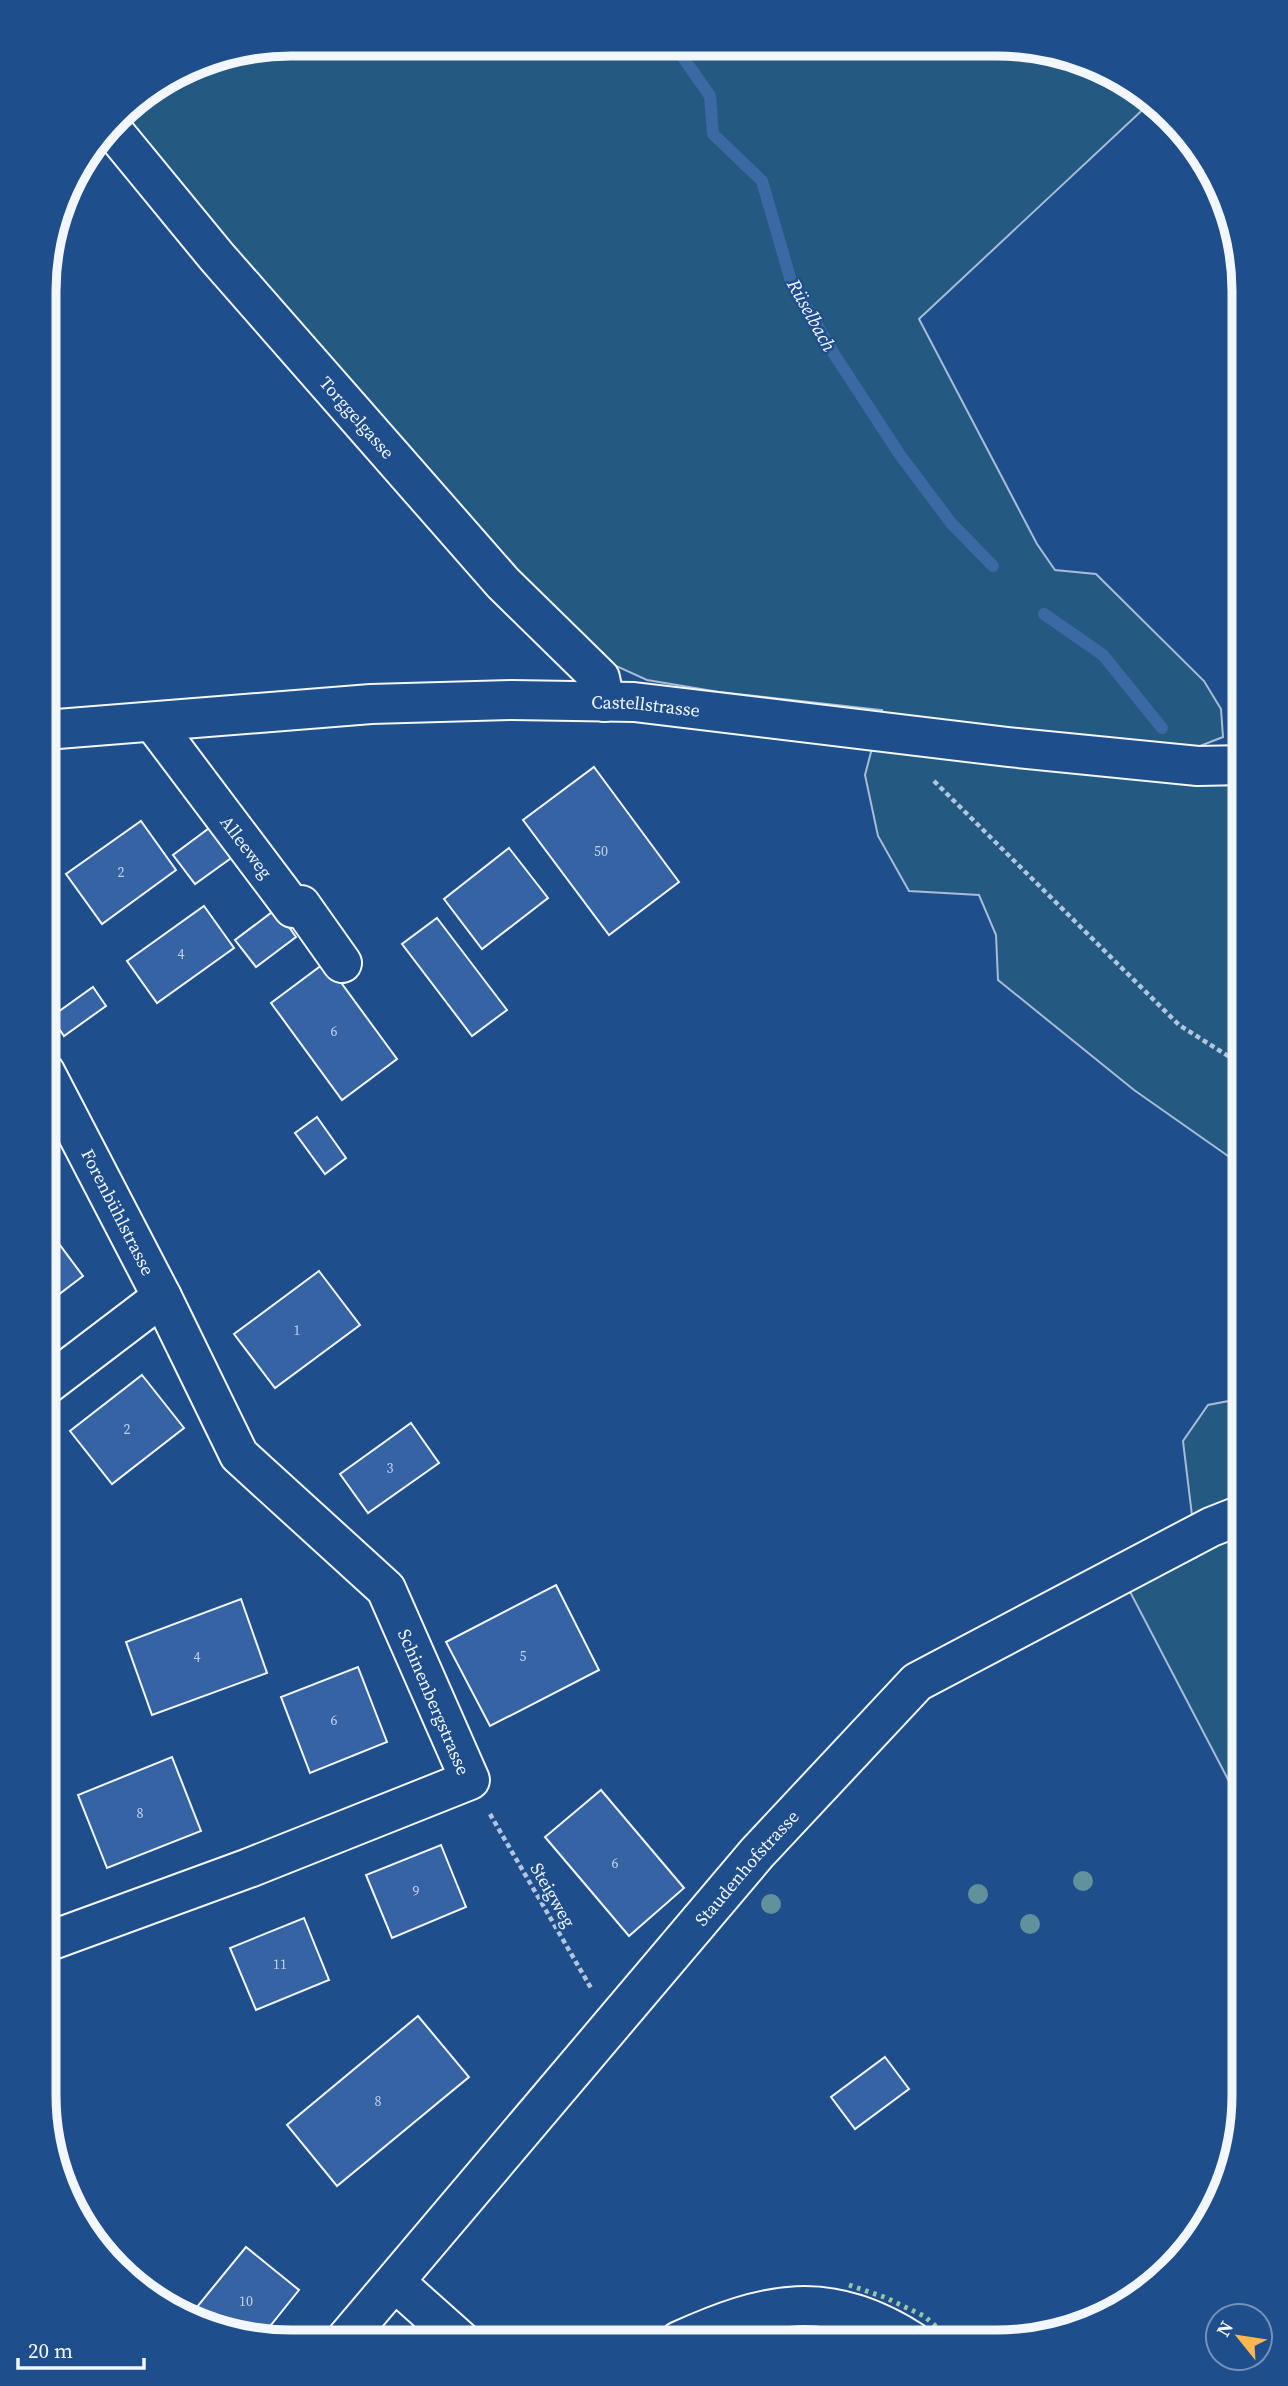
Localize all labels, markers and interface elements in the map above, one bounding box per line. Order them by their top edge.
water label: Rüselbach [781,273,843,357]
street label: Torggelgasse [314,370,401,464]
street label: Castellstrasse [591,689,701,722]
street label: Alleeweg [215,810,279,883]
house number: 50 [594,841,608,861]
house number: 2 [118,862,125,882]
house number: 4 [178,944,185,964]
house number: 6 [331,1021,338,1041]
street label: Forenbühlstrasse [75,1144,161,1280]
house number: 1 [294,1320,301,1340]
house number: 2 [124,1419,131,1439]
house number: 3 [387,1458,394,1478]
street label: Schinenbergstrasse [392,1625,476,1779]
house number: 5 [520,1646,527,1666]
house number: 4 [194,1647,201,1667]
house number: 6 [331,1710,338,1730]
house number: 8 [137,1803,144,1823]
street label: Staudenhofstrasse [688,1804,804,1931]
house number: 6 [612,1853,619,1873]
street label: Steigweg [524,1858,582,1932]
house number: 9 [413,1881,420,1901]
house number: 11 [273,1954,287,1974]
house number: 8 [375,2091,382,2111]
house number: 10 [239,2291,253,2311]
north arrow [1204,2302,1274,2372]
text: N [1210,2316,1239,2341]
scale bar [18,2326,144,2370]
text: 20 m [28,2336,73,2365]

